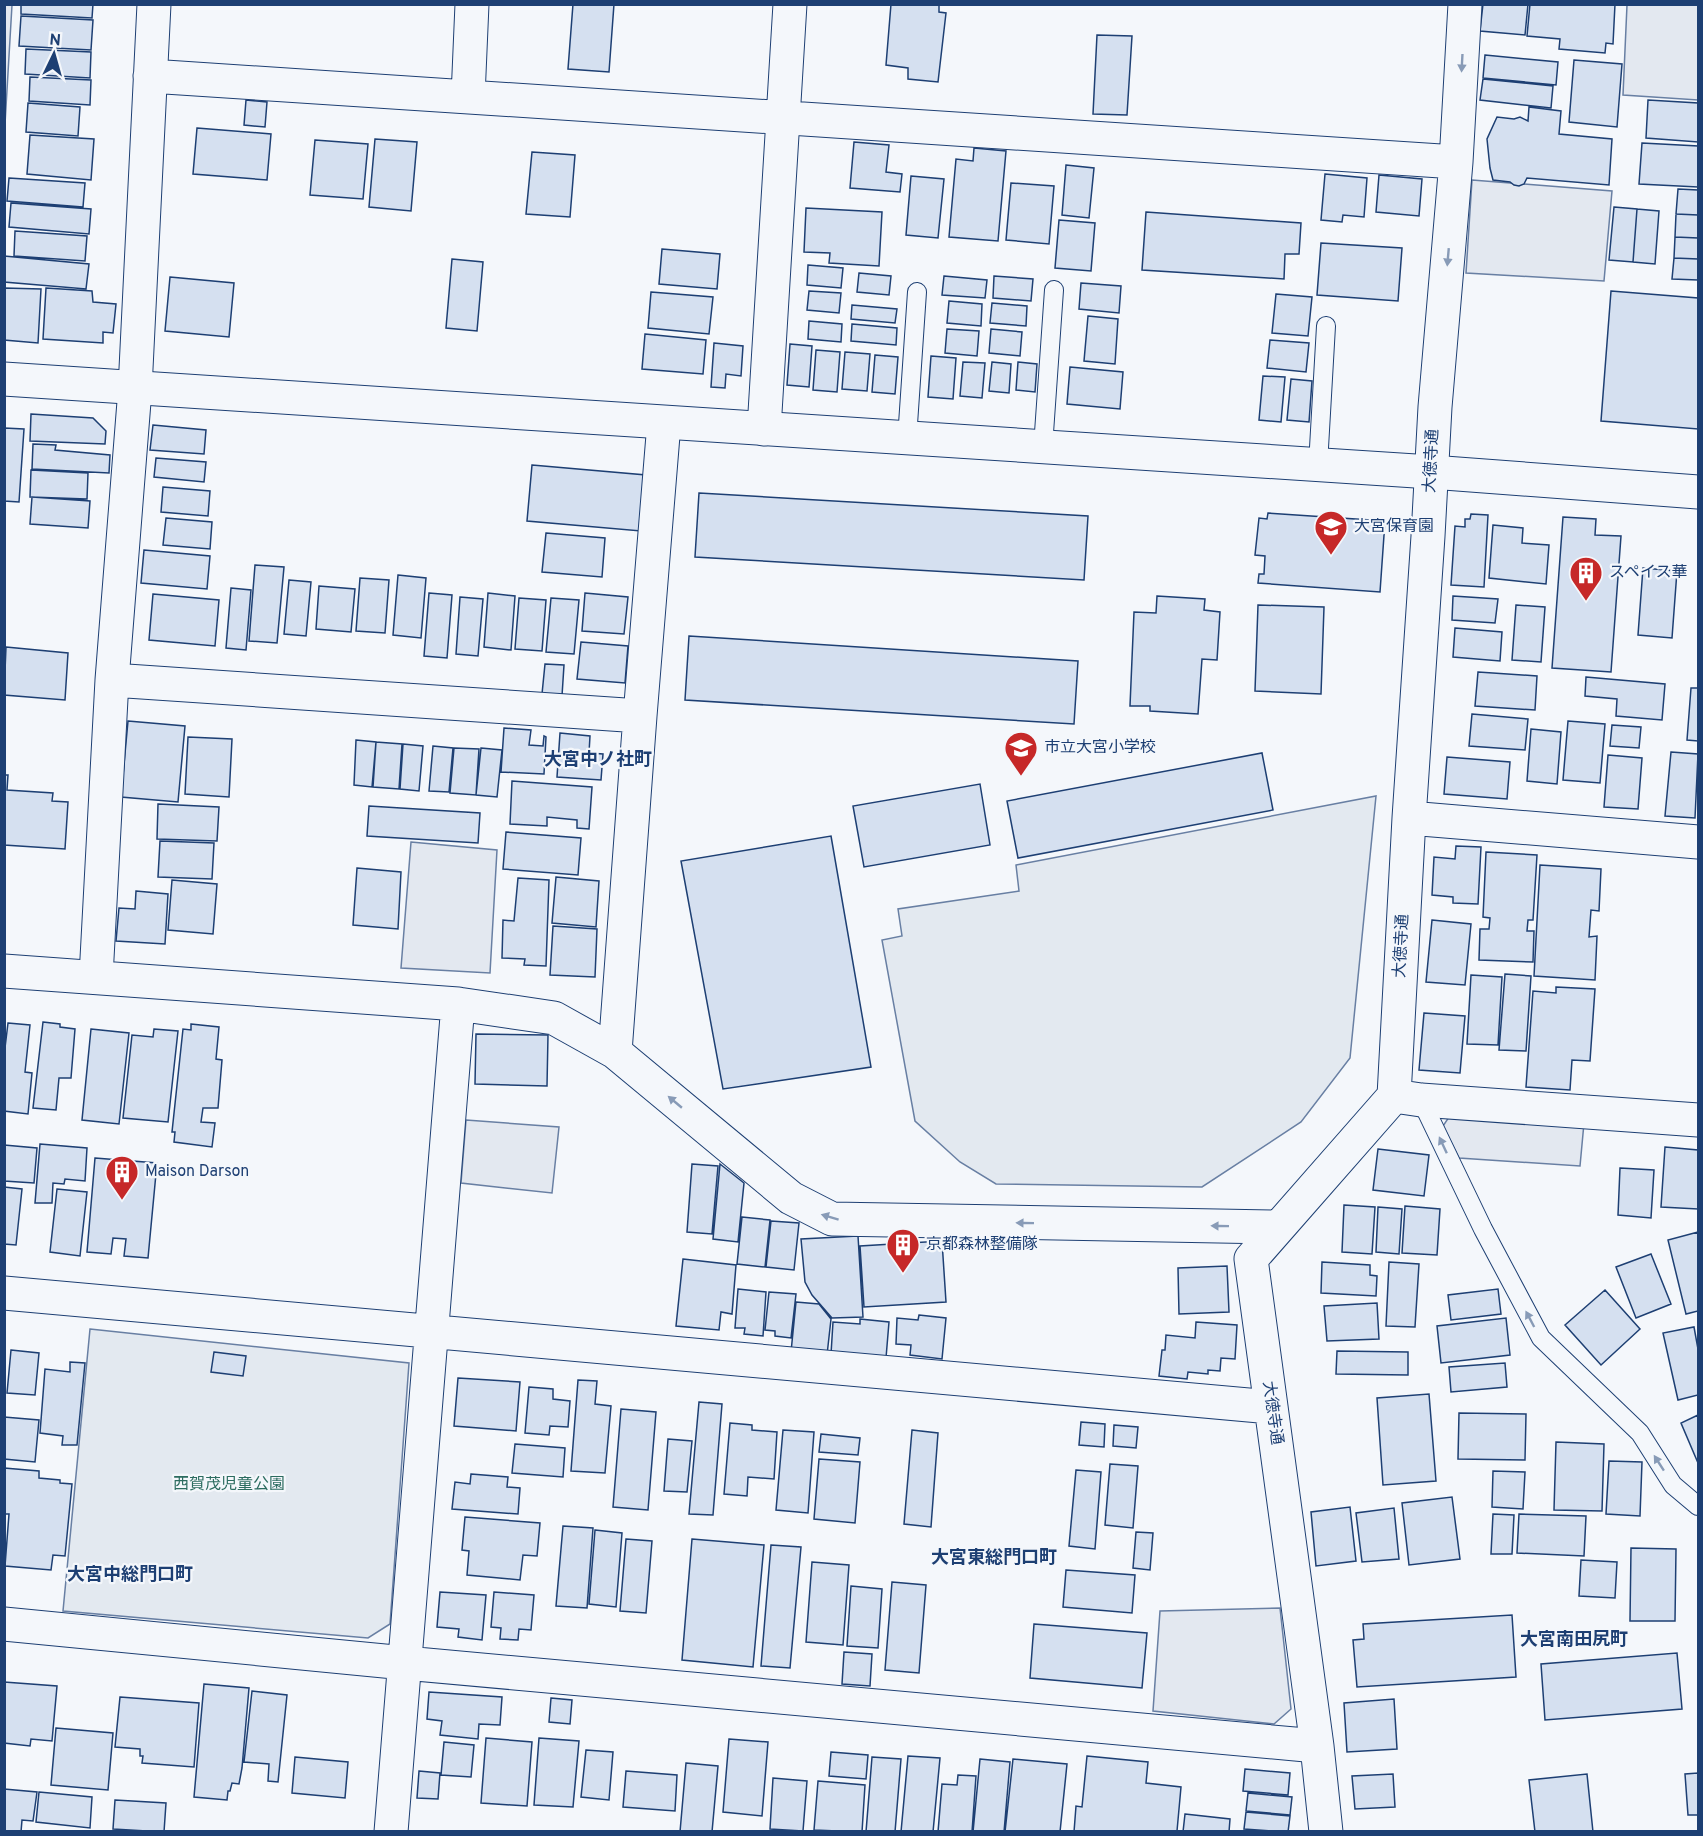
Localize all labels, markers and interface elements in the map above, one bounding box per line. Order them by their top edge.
north arrow [24,24,84,84]
text: N [49,31,62,52]
one-way arrow [1457,53,1466,72]
one-way arrow [1443,248,1452,267]
street label: 大徳寺通 [1420,429,1444,493]
school or university icon: 大宮保育園 [1313,509,1349,556]
place label: 大宮保育園 [1354,517,1434,537]
building icon: スペイス華 [1568,555,1604,602]
place label: スペイス華 [1609,563,1687,583]
school or university icon: 市立大宮小学校 [1003,730,1039,777]
place label: 市立大宮小学校 [1044,738,1156,758]
district label: 大宮中ノ社町 [544,749,652,772]
street label: 大徳寺通 [1390,914,1414,978]
one-way arrow [667,1095,683,1108]
one-way arrow [1438,1137,1447,1154]
building icon: Maison Darson [104,1154,140,1201]
place label: Maison Darson [145,1162,249,1182]
one-way arrow [821,1211,839,1221]
one-way arrow [1015,1218,1034,1227]
one-way arrow [1210,1221,1229,1231]
building icon: 京都森林整備隊 [885,1227,921,1274]
place label: 京都森林整備隊 [926,1235,1038,1255]
one-way arrow [1526,1310,1536,1328]
street label: 大徳寺通 [1258,1380,1286,1446]
one-way arrow [1654,1455,1665,1472]
park label: 西賀茂児童公園 [173,1475,285,1495]
district label: 大宮東総門口町 [931,1547,1057,1570]
district label: 大宮中総門口町 [67,1564,193,1587]
district label: 大宮南田尻町 [1520,1629,1628,1652]

